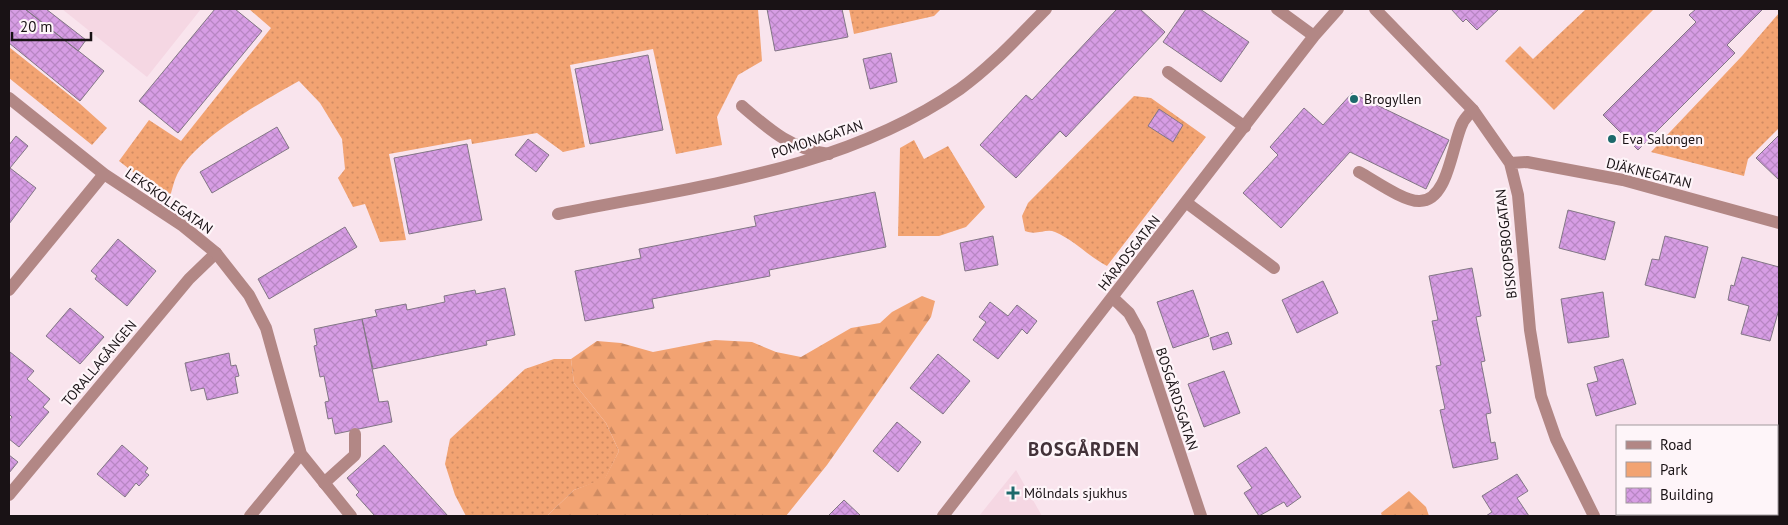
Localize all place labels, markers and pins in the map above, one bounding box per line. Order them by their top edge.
place label: Brogyllen [1364,90,1421,108]
marker: Brogyllen [1348,93,1360,105]
place label: Eva Salongen [1622,130,1703,148]
marker: Eva Salongen [1606,133,1618,145]
place label: Mölndals sjukhus [1024,484,1128,502]
marker: Mölndals sjukhus [1006,486,1020,500]

